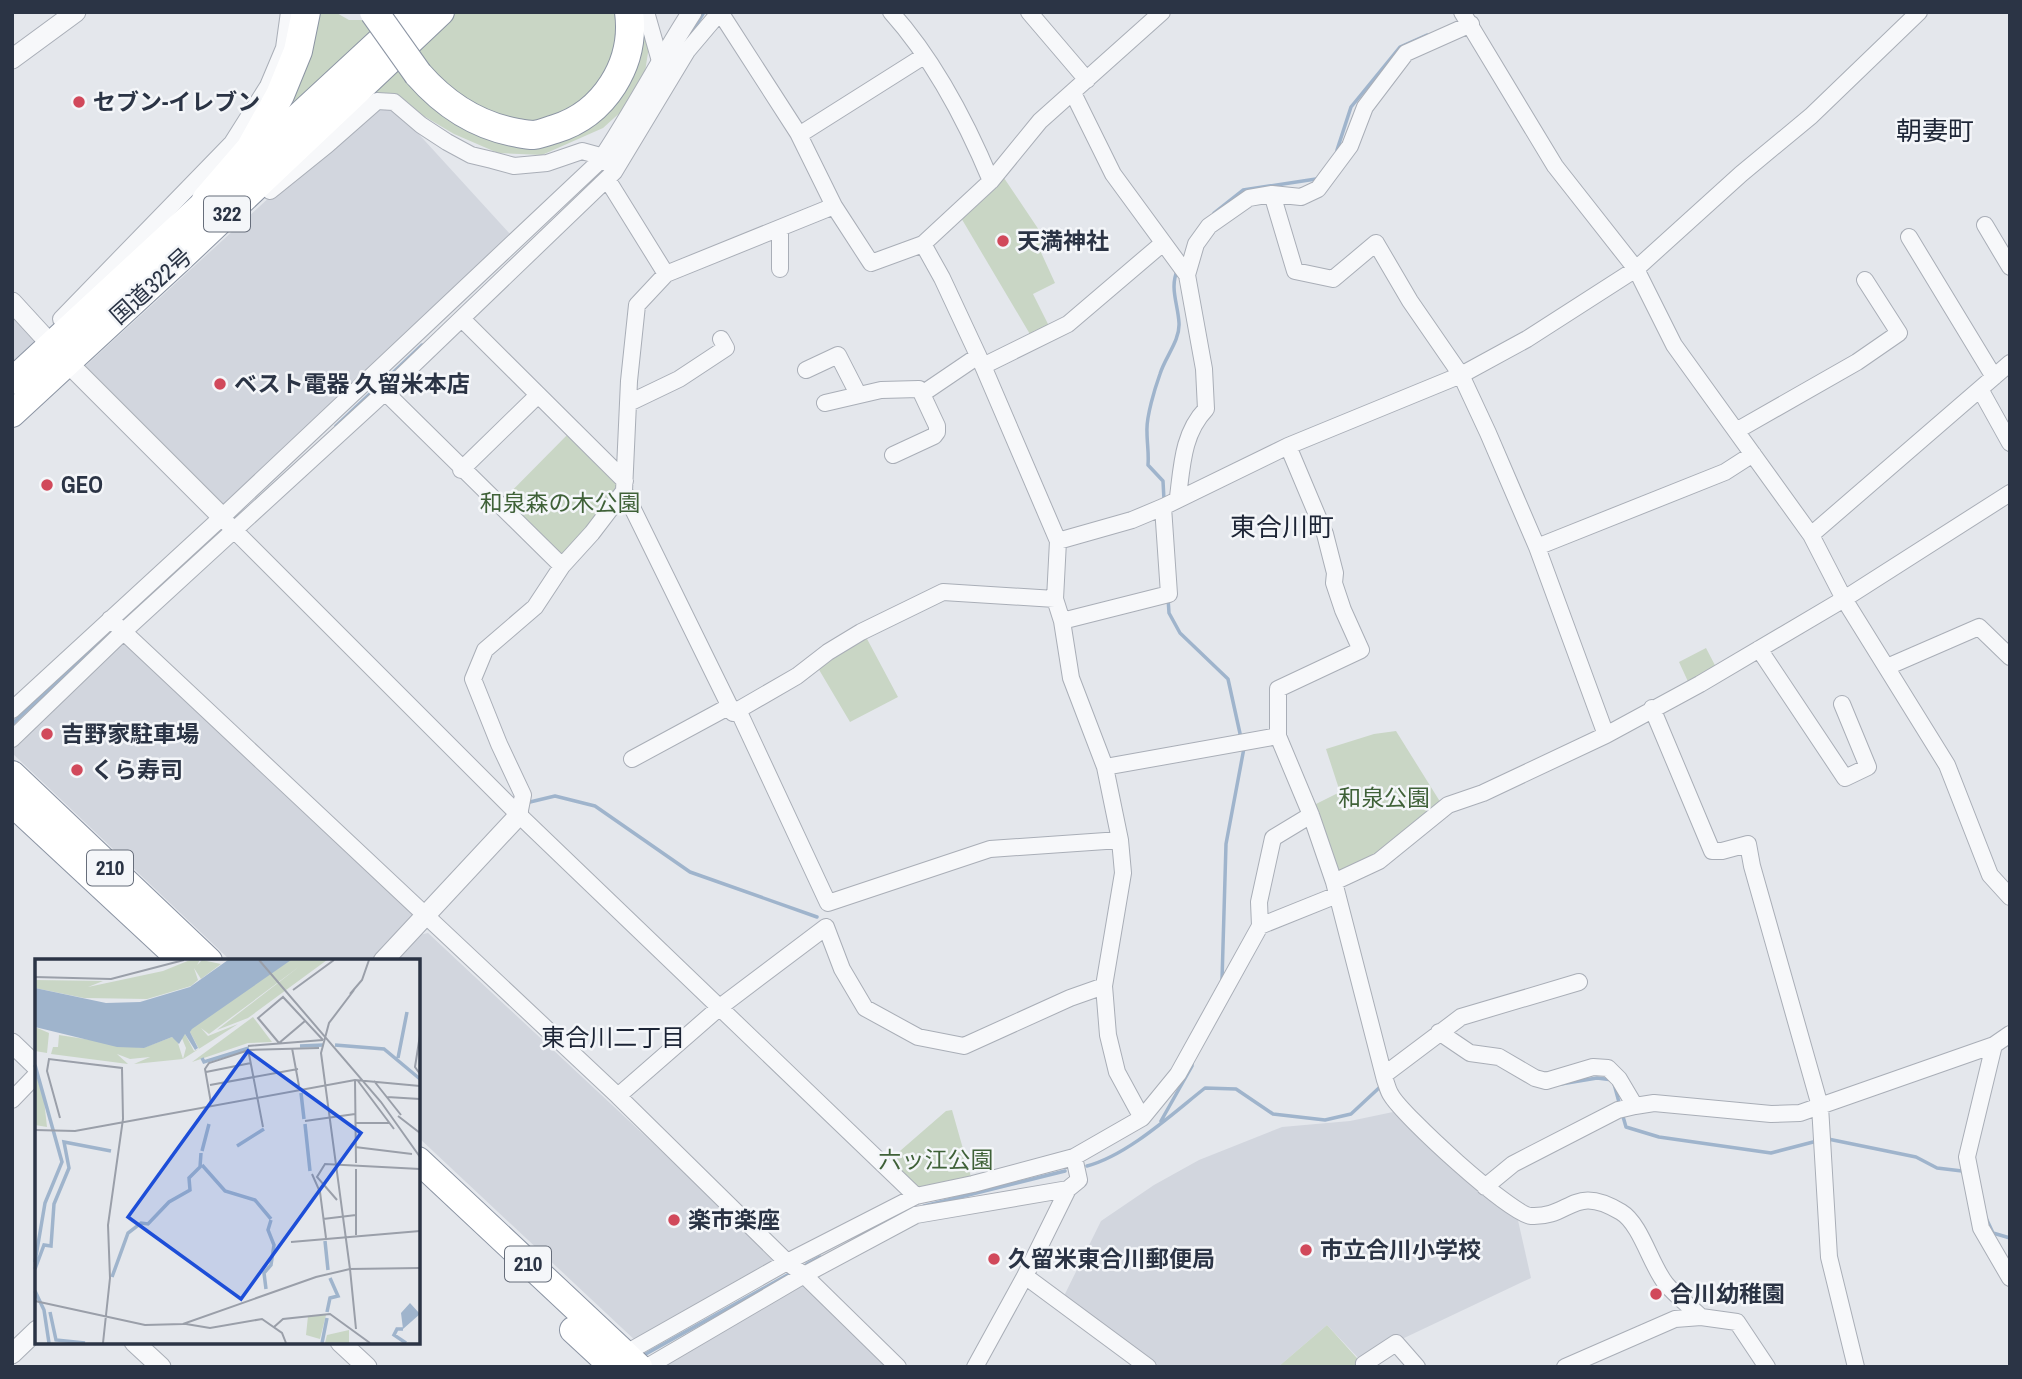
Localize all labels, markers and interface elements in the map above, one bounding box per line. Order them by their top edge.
place label: セブン-イレブン [93,86,260,117]
marker: セブン-イレブン [71,94,87,110]
district label: 朝妻町 [1896,113,1974,148]
road number: 322 [204,196,250,232]
place label: 天満神社 [1017,225,1109,256]
marker: 天満神社 [995,233,1011,249]
street label: 国道322号 [103,240,198,331]
place label: ベスト電器 久留米本店 [234,368,470,399]
marker: ベスト電器 久留米本店 [212,376,228,392]
place label: GEO [61,469,103,500]
marker: GEO [39,477,55,493]
park label: 和泉森の木公園 [480,487,641,518]
district label: 東合川町 [1230,509,1334,544]
place label: 吉野家駐車場 [61,718,199,749]
marker: 吉野家駐車場 [39,726,55,742]
place label: くら寿司 [91,754,183,785]
marker: くら寿司 [69,762,85,778]
park label: 和泉公園 [1338,782,1430,813]
road number: 210 [87,850,133,886]
inset map [35,959,420,1344]
district label: 東合川二丁目 [541,1021,685,1053]
park label: 六ッ江公園 [879,1144,994,1175]
place label: 楽市楽座 [688,1204,780,1235]
marker: 楽市楽座 [666,1212,682,1228]
place label: 市立合川小学校 [1320,1234,1481,1265]
marker: 市立合川小学校 [1298,1242,1314,1258]
place label: 久留米東合川郵便局 [1008,1243,1215,1274]
road number: 210 [505,1246,551,1282]
marker: 久留米東合川郵便局 [986,1251,1002,1267]
place label: 合川幼稚園 [1670,1278,1785,1309]
marker: 合川幼稚園 [1648,1286,1664,1302]

